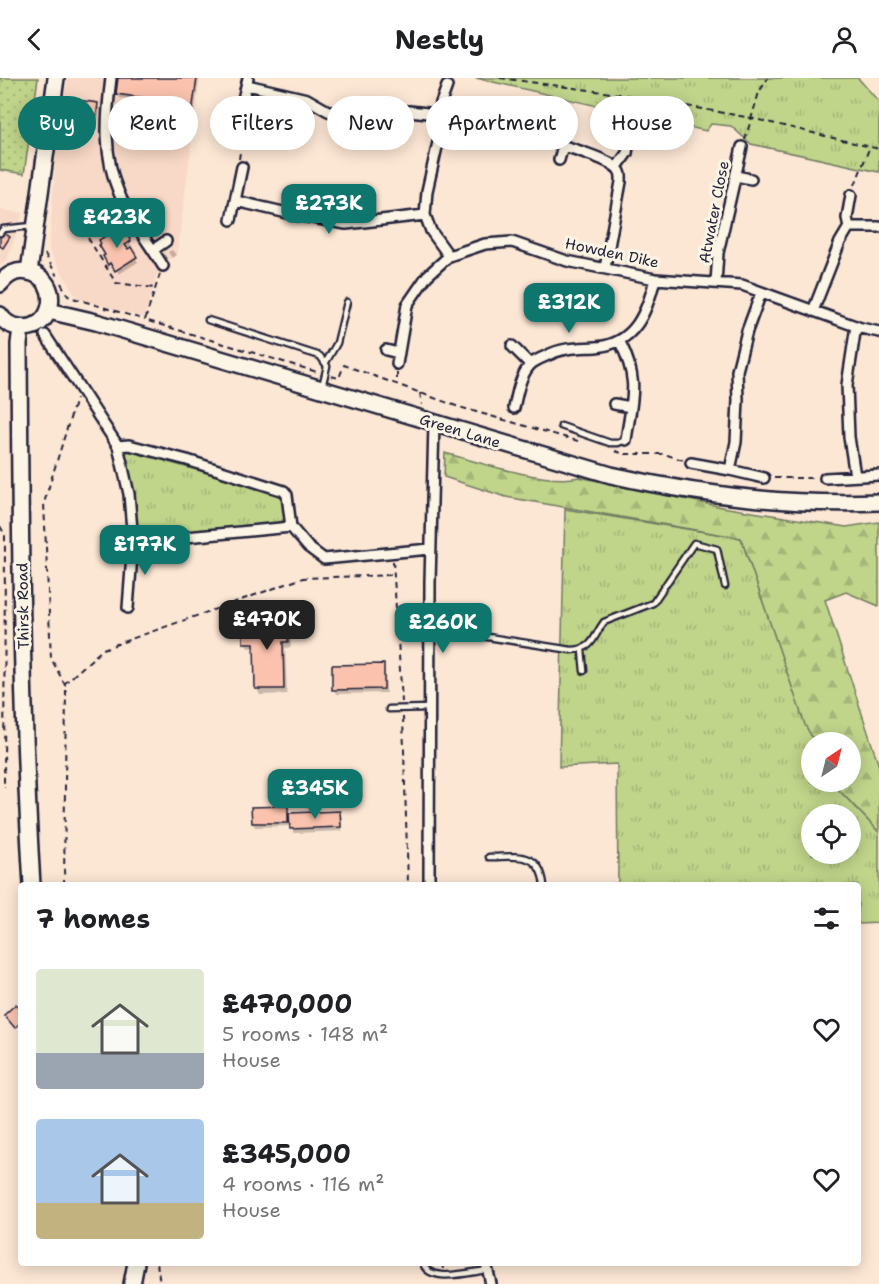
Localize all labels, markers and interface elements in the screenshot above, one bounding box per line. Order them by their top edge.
text: Nestly [395,21,484,58]
icon: back [18,23,51,56]
icon: person [828,23,861,56]
chip: Buy [18,96,96,150]
chip: Rent [108,96,198,150]
chip: Filters [210,96,315,150]
chip: New [327,96,414,150]
chip: Apartment [426,96,578,150]
chip: House [590,96,694,150]
street label: Atwater Close [694,159,734,265]
pin: £273K [287,184,371,235]
text: £273K [295,190,363,216]
pin: £423K [75,198,159,249]
text: £423K [83,204,151,230]
street label: Howden Dike [563,233,661,273]
pin: £312K [527,283,611,334]
text: £312K [538,289,600,315]
street label: Green Lane [417,409,503,453]
pin: £177K [103,525,187,576]
text: £177K [114,531,176,557]
street label: Thirsk Road [12,562,34,650]
pin: £470K [225,600,309,651]
pin: £260K [401,603,485,654]
text: £470K [233,606,301,632]
text: £260K [409,609,477,635]
north arrow [801,732,861,792]
map controls [801,732,861,864]
pin: £345K [273,769,357,820]
text: £345K [282,775,348,801]
button: locate [801,804,861,864]
text: 7 homes [36,901,150,936]
icon: filters [810,902,843,935]
text: £470,000 [222,986,352,1021]
icon: home [84,993,156,1065]
icon: heart [810,1013,843,1046]
text: 5 rooms · 148 m² [222,1021,388,1047]
text: House [222,1047,281,1073]
text: £345,000 [222,1136,351,1171]
icon: home [84,1143,156,1215]
icon: heart [810,1163,843,1196]
text: 4 rooms · 116 m² [222,1171,384,1197]
text: House [222,1197,281,1223]

